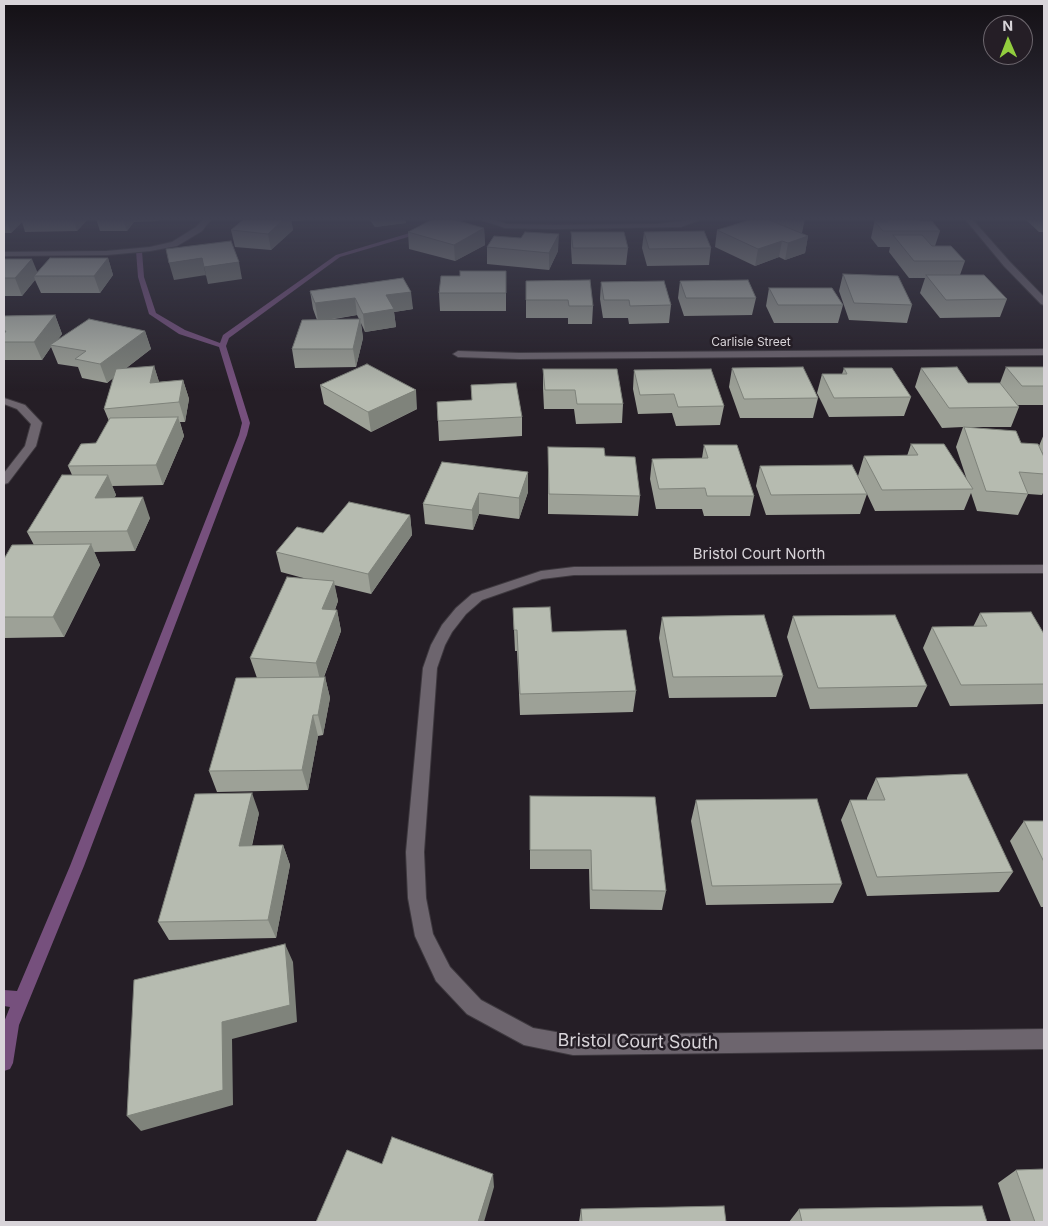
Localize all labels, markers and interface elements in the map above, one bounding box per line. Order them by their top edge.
north arrow [983,15,1033,65]
text: N [1002,17,1013,34]
street label: Carlisle Street [711,335,791,349]
street label: Bristol Court North [693,545,825,563]
street label: Bristol Court South [557,1030,719,1054]

